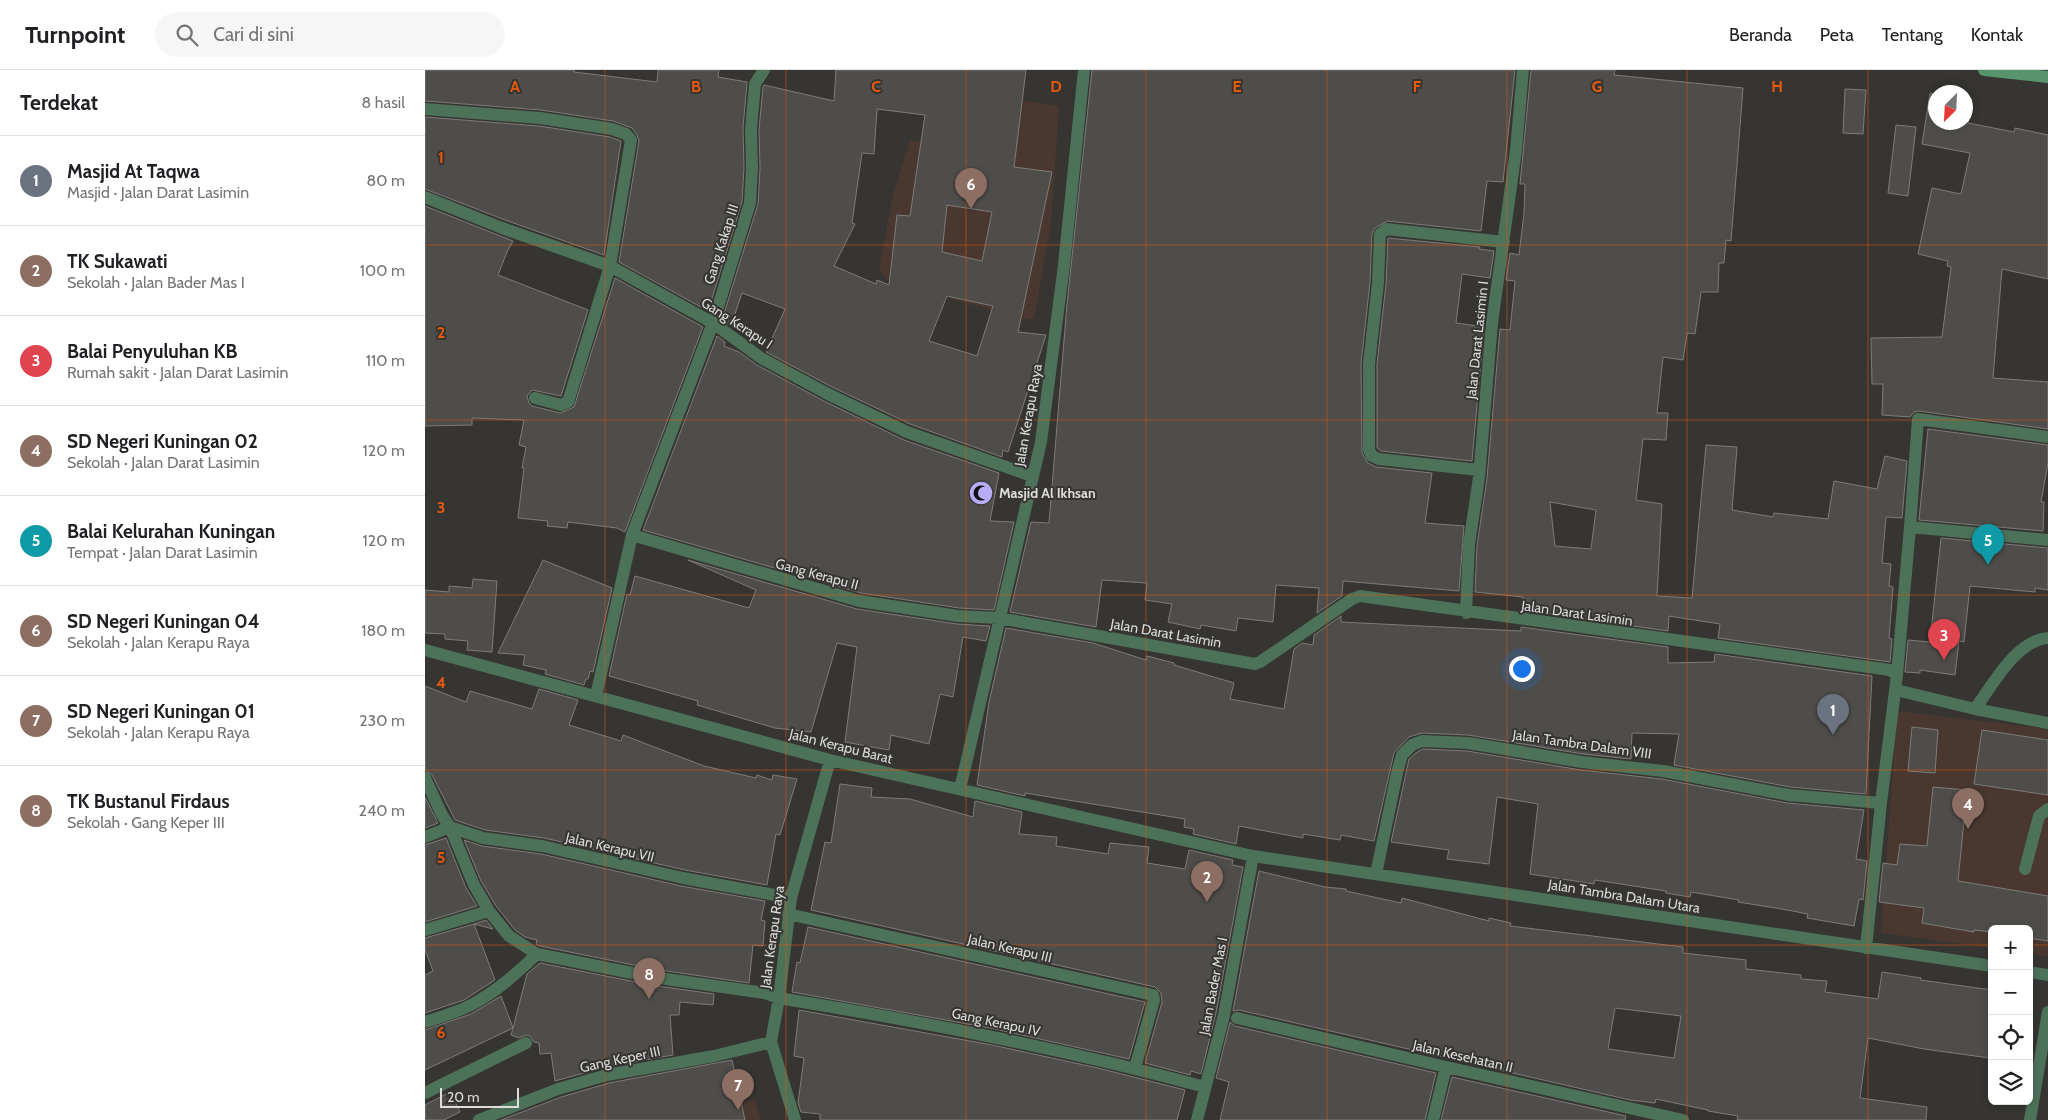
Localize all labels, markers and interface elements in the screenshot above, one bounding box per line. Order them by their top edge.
search box [155,12,505,57]
text: Turnpoint [25,20,125,49]
icon: search [173,21,201,49]
text: Cari di sini [213,23,294,46]
text: Beranda [1729,24,1792,46]
text: Peta [1820,24,1854,46]
text: Tentang [1882,24,1943,46]
text: Kontak [1971,24,2023,46]
text: A [510,77,520,96]
text: B [691,77,701,96]
text: C [871,77,881,96]
text: D [1050,77,1062,96]
text: E [1232,77,1242,96]
text: F [1413,77,1422,96]
text: G [1592,77,1602,96]
text: H [1771,77,1783,96]
north arrow [1928,85,1973,130]
text: Terdekat [20,90,98,115]
text: 8 hasil [362,93,405,112]
text: 1 [438,148,444,167]
text: Masjid At Taqwa [67,160,200,183]
pin: 6 [955,168,987,209]
text: 1 [33,171,39,190]
text: 80 m [367,171,405,190]
text: Masjid · Jalan Darat Lasimin [67,183,249,202]
street label: Gang Kakap III [700,202,742,286]
text: TK Sukawati [67,250,168,273]
text: 2 [32,261,40,280]
text: 100 m [360,261,405,280]
text: Sekolah · Jalan Bader Mas I [67,273,245,292]
street label: Jalan Darat Lasimin I [1462,280,1492,401]
street label: Gang Kerapu I [698,293,776,353]
text: 2 [437,323,445,342]
text: Balai Penyuluhan KB [67,340,237,363]
text: 3 [32,351,40,370]
text: 110 m [366,351,405,370]
street label: Jalan Kerapu Raya [1010,362,1046,469]
text: Rumah sakit · Jalan Darat Lasimin [67,363,288,382]
text: SD Negeri Kuningan 02 [67,430,258,453]
text: 4 [31,441,41,460]
text: 120 m [363,441,405,460]
text: Sekolah · Jalan Darat Lasimin [67,453,260,472]
mosque icon: Masjid Al Ikhsan [968,480,994,506]
place label: Masjid Al Ikhsan [999,484,1096,502]
text: 3 [437,498,445,517]
text: Balai Kelurahan Kuningan [67,520,275,543]
pin: 5 [1972,524,2004,565]
text: 5 [32,531,40,550]
text: 120 m [363,531,405,550]
text: Tempat · Jalan Darat Lasimin [67,543,258,562]
street label: Gang Kerapu II [774,554,860,594]
street label: Jalan Darat Lasimin [1519,596,1634,630]
text: SD Negeri Kuningan 04 [67,610,260,633]
street label: Jalan Darat Lasimin [1108,614,1223,652]
pin: 3 [1928,619,1960,660]
text: 6 [32,621,41,640]
text: 180 m [361,621,405,640]
text: Sekolah · Jalan Kerapu Raya [67,633,250,652]
your location [1509,656,1535,682]
text: 4 [436,673,446,692]
pin: 1 [1817,694,1849,735]
text: SD Negeri Kuningan 01 [67,700,255,723]
text: 7 [32,711,40,730]
text: 230 m [359,711,405,730]
text: Sekolah · Jalan Kerapu Raya [67,723,250,742]
street label: Jalan Kerapu Barat [787,724,895,768]
street label: Jalan Tambra Dalam VIII [1510,725,1653,763]
pin: 4 [1952,788,1984,829]
text: TK Bustanul Firdaus [67,790,229,813]
text: 8 [31,801,41,820]
text: 240 m [359,801,405,820]
text: Sekolah · Gang Keper III [67,813,225,832]
street label: Jalan Kerapu VII [563,828,656,866]
text: 5 [437,848,445,867]
pin: 2 [1191,861,1223,902]
street label: Jalan Tambra Dalam Utara [1546,875,1701,917]
street label: Jalan Kerapu Raya [756,884,788,991]
map controls [1988,925,2033,1105]
button: + [1988,925,2033,970]
street label: Jalan Kerapu III [965,929,1054,966]
street label: Jalan Bader Mas I [1195,936,1231,1037]
pin: 8 [633,958,665,999]
button: − [1988,970,2033,1015]
street label: Gang Kerapu IV [950,1004,1042,1040]
button: locate [1988,1015,2033,1060]
text: 6 [437,1023,446,1042]
street label: Jalan Kesehatan II [1410,1035,1515,1076]
street label: Gang Keper III [578,1042,662,1076]
button: layers [1988,1060,2033,1105]
pin: 7 [722,1069,754,1110]
scale bar [440,1085,519,1108]
text: 20 m [447,1088,480,1106]

